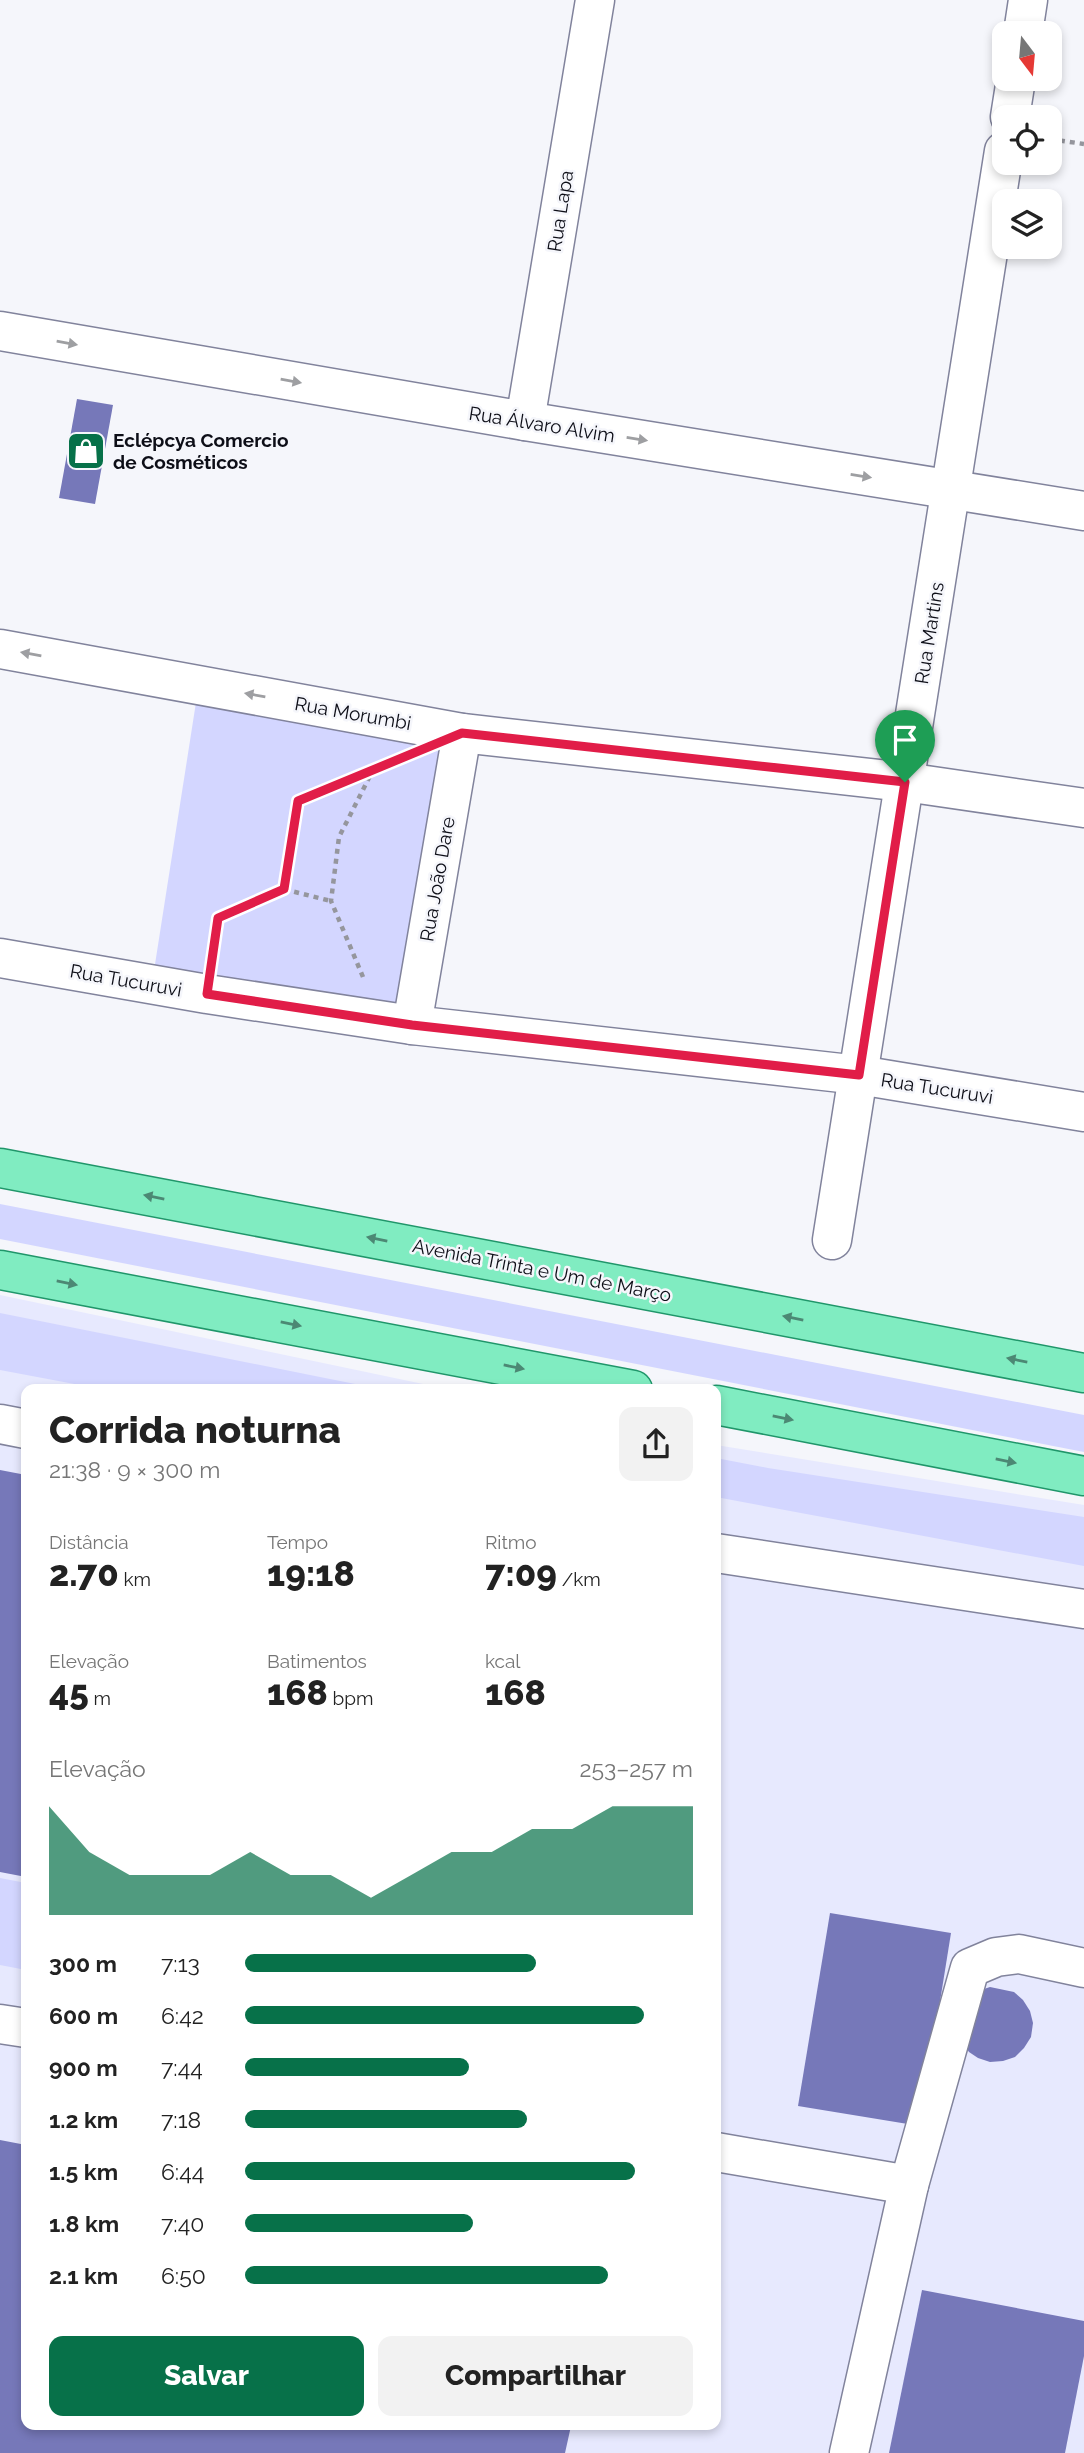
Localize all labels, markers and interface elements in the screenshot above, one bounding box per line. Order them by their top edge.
north arrow [992,21,1062,91]
map controls [992,21,1062,259]
button: locate [992,105,1062,175]
street label: Rua Lapa [543,169,577,253]
button: layers [992,189,1062,259]
one-way arrow [56,338,78,349]
one-way arrow [281,376,303,387]
street label: Rua Álvaro Alvim [467,402,617,446]
place label: Eclépcya Comercio de Cosméticos [113,429,288,473]
shop icon: Eclépcya Comercio de Cosméticos [65,430,107,472]
one-way arrow [626,434,648,445]
one-way arrow [850,470,872,481]
street label: Rua Martins [910,580,948,686]
one-way arrow [20,648,42,659]
one-way arrow [244,689,266,700]
street label: Rua Morumbi [293,692,413,734]
pin [875,710,935,782]
icon: arrive [886,721,924,759]
street label: Rua João Dare [415,815,459,943]
street label: Rua Tucuruvi [68,959,184,1001]
street label: Rua Tucuruvi [879,1068,995,1108]
one-way arrow [143,1191,165,1202]
one-way arrow [366,1233,388,1244]
street label: Avenida Trinta e Um de Março [411,1234,673,1306]
one-way arrow [56,1277,78,1288]
one-way arrow [782,1312,804,1323]
one-way arrow [280,1319,302,1330]
one-way arrow [1006,1354,1028,1365]
one-way arrow [503,1361,525,1372]
text: Corrida noturna [49,1407,341,1452]
button: share [619,1407,693,1481]
one-way arrow [772,1413,794,1424]
text: 21:38 · 9 × 300 m [49,1456,220,1483]
one-way arrow [995,1456,1017,1467]
text: Distância [49,1531,129,1553]
text: Tempo [267,1531,328,1553]
text: Ritmo [485,1531,537,1553]
text: 2.70 [49,1553,119,1594]
text: 19:18 [267,1553,355,1594]
text: 7:09 [485,1553,557,1594]
text: km [119,1568,151,1590]
text: /km [557,1568,601,1590]
text: Elevação [49,1650,129,1672]
text: Batimentos [267,1650,367,1672]
text: kcal [485,1650,521,1672]
text: 45 [49,1672,89,1713]
text: 168 [267,1672,328,1713]
text: 168 [485,1672,546,1713]
text: m [89,1687,111,1709]
text: bpm [328,1687,373,1709]
text: Elevação [49,1755,146,1782]
text: 253–257 m [579,1755,693,1782]
text: 300 m [49,1950,117,1977]
text: 7:13 [161,1950,200,1977]
text: 600 m [49,2002,118,2029]
text: 6:42 [161,2002,204,2029]
text: 900 m [49,2054,118,2081]
text: 7:44 [161,2054,203,2081]
text: 1.2 km [49,2106,118,2133]
text: 7:18 [161,2106,201,2133]
text: 1.5 km [49,2158,118,2185]
text: 6:44 [161,2158,204,2185]
text: 1.8 km [49,2210,119,2237]
text: 7:40 [161,2210,204,2237]
text: 2.1 km [49,2262,118,2289]
text: 6:50 [161,2262,206,2289]
button: Salvar [49,2336,364,2416]
button: Compartilhar [378,2336,693,2416]

